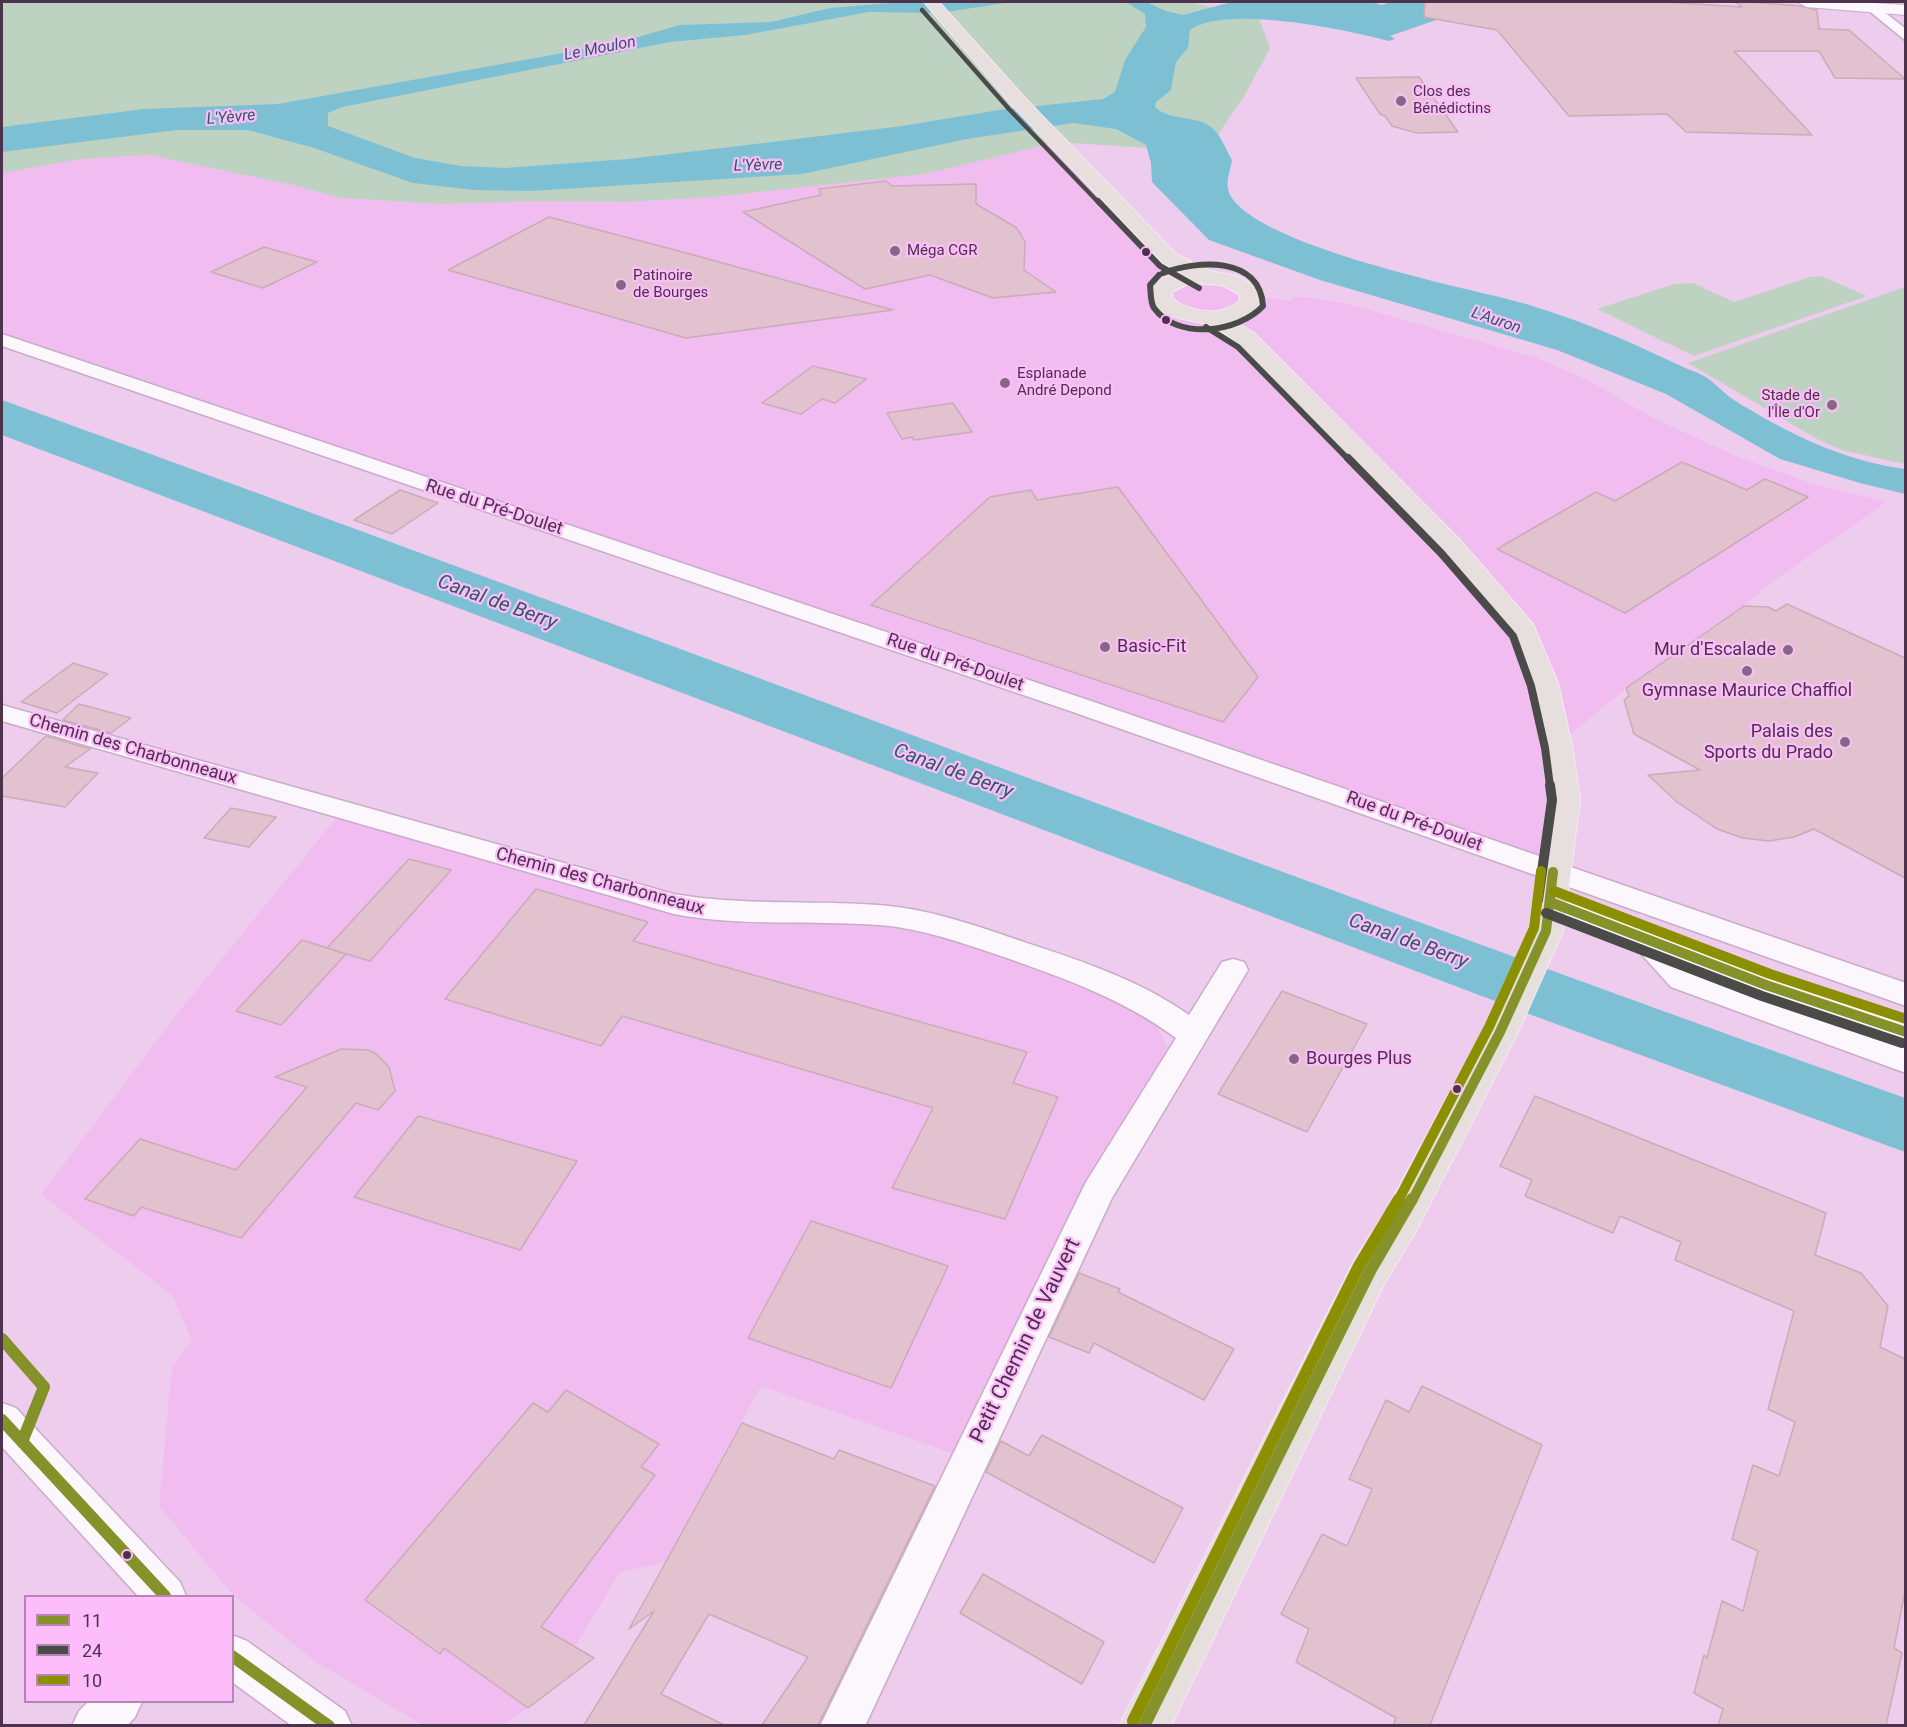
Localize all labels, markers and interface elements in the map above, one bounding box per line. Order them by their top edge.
water label: Le Moulon [563,33,637,65]
place label: Clos des Bénédictins [1413,83,1491,118]
marker: Clos des Bénédictins [1394,94,1408,108]
water label: L'Yèvre [206,106,256,130]
water label: L'Yèvre [733,156,783,176]
place label: Méga CGR [907,242,978,260]
marker: Méga CGR [888,244,902,258]
unlabelled marker [1140,246,1152,258]
place label: Patinoire de Bourges [633,267,708,302]
marker: Patinoire de Bourges [614,278,628,292]
water label: L'Auron [1469,304,1523,338]
unlabelled marker [1160,314,1172,326]
place label: Esplanade André Depond [1017,365,1112,400]
marker: Esplanade André Depond [998,376,1012,390]
place label: Stade de l'Île d'Or [1761,387,1820,422]
marker: Stade de l'Île d'Or [1825,398,1839,412]
street label: Rue du Pré-Doulet [423,476,565,540]
water label: Canal de Berry [434,570,560,636]
street label: Rue du Pré-Doulet [884,629,1026,697]
place label: Basic-Fit [1117,636,1186,658]
place label: Mur d'Escalade [1654,639,1776,661]
marker: Basic-Fit [1098,640,1112,654]
marker: Mur d'Escalade [1781,643,1795,657]
marker: Gymnase Maurice Chaffiol [1740,664,1754,678]
place label: Gymnase Maurice Chaffiol [1642,680,1852,702]
street label: Chemin des Charbonneaux [27,710,239,790]
place label: Palais des Sports du Prado [1704,721,1833,764]
marker: Palais des Sports du Prado [1838,735,1852,749]
water label: Canal de Berry [890,739,1016,805]
street label: Rue du Pré-Doulet [1343,787,1485,857]
street label: Chemin des Charbonneaux [493,844,707,920]
water label: Canal de Berry [1345,909,1471,975]
place label: Bourges Plus [1306,1048,1412,1070]
marker: Bourges Plus [1287,1052,1301,1066]
unlabelled marker [1451,1083,1463,1095]
street label: Petit Chemin de Vauvert [965,1234,1087,1448]
unlabelled marker [121,1549,133,1561]
legend [24,1595,234,1703]
text: 11 [82,1610,102,1631]
text: 24 [82,1640,102,1661]
text: 10 [82,1670,102,1691]

